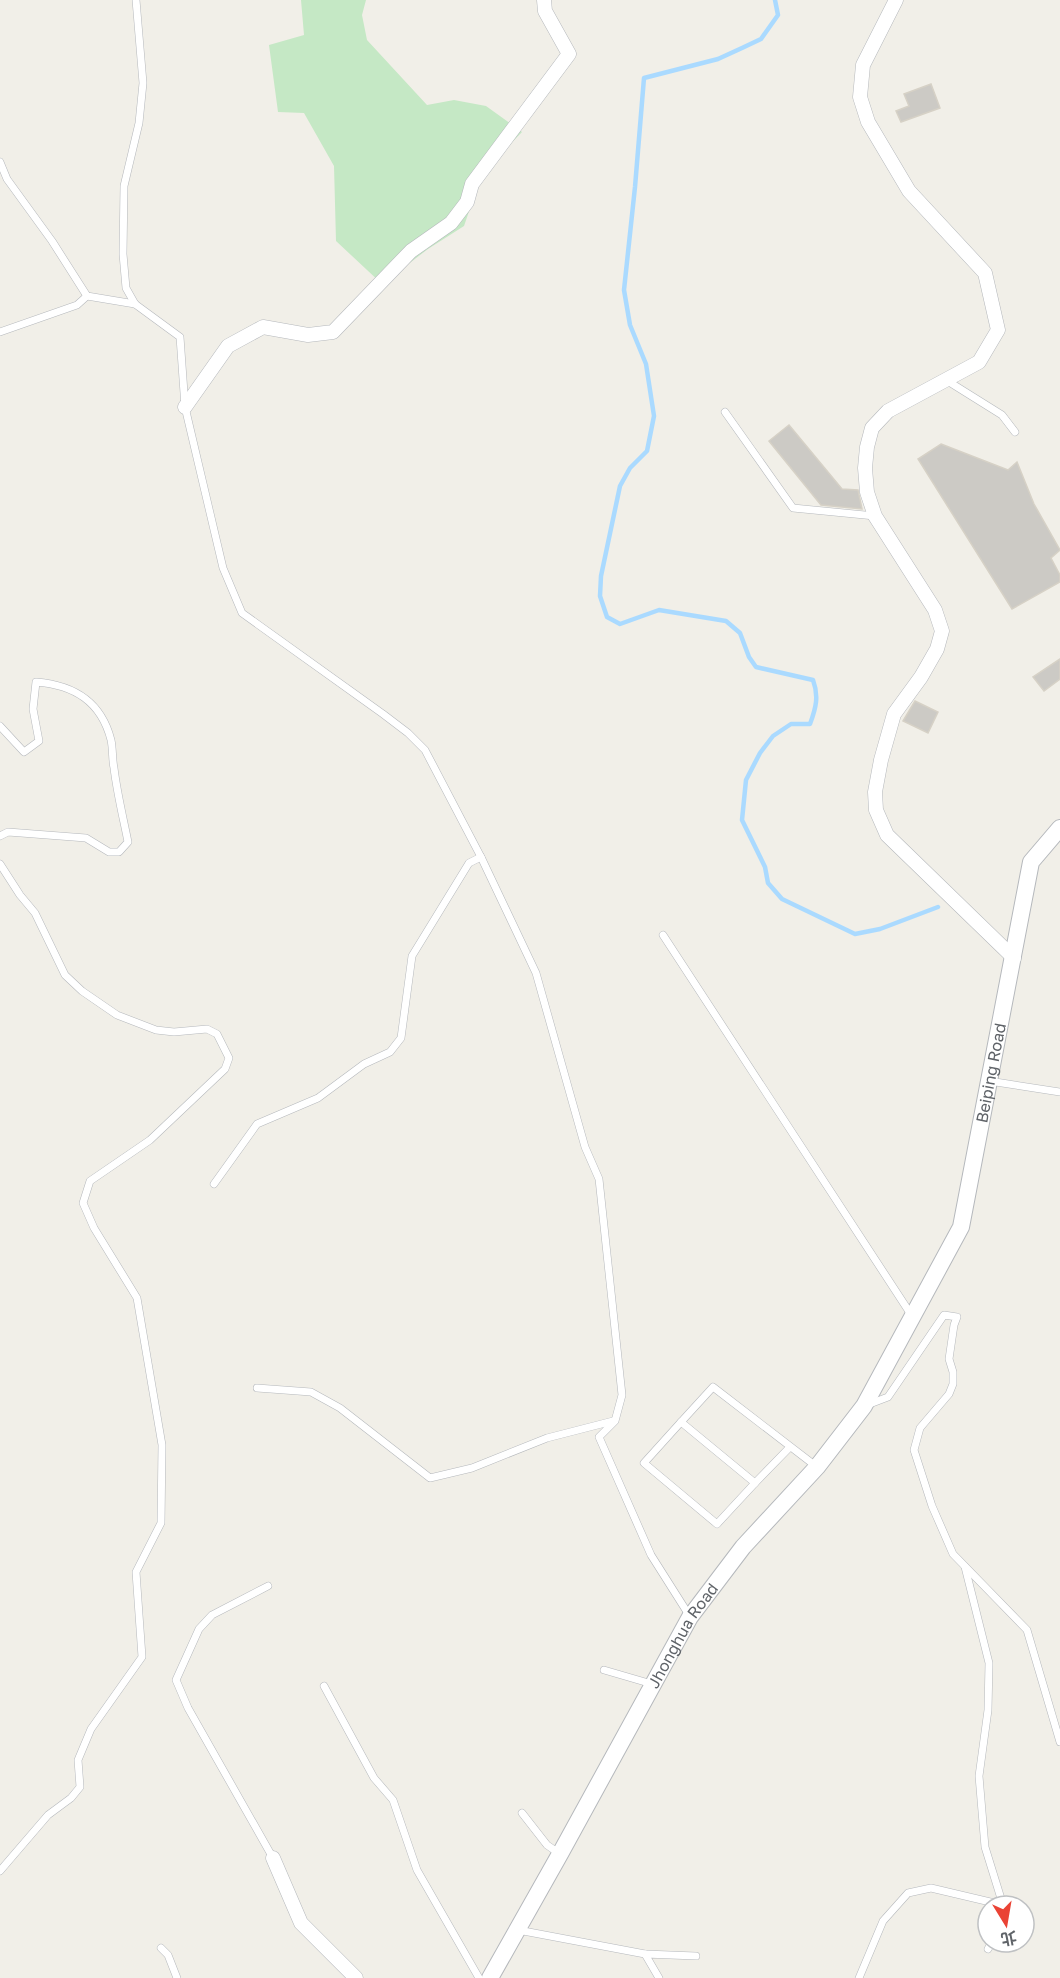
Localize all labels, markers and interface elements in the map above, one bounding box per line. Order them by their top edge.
street label: Beiping Road [971,1021,1010,1125]
street label: Jhonghua Road [643,1579,722,1692]
north arrow [976,1894,1036,1954]
text: 北 [999,1927,1019,1950]

